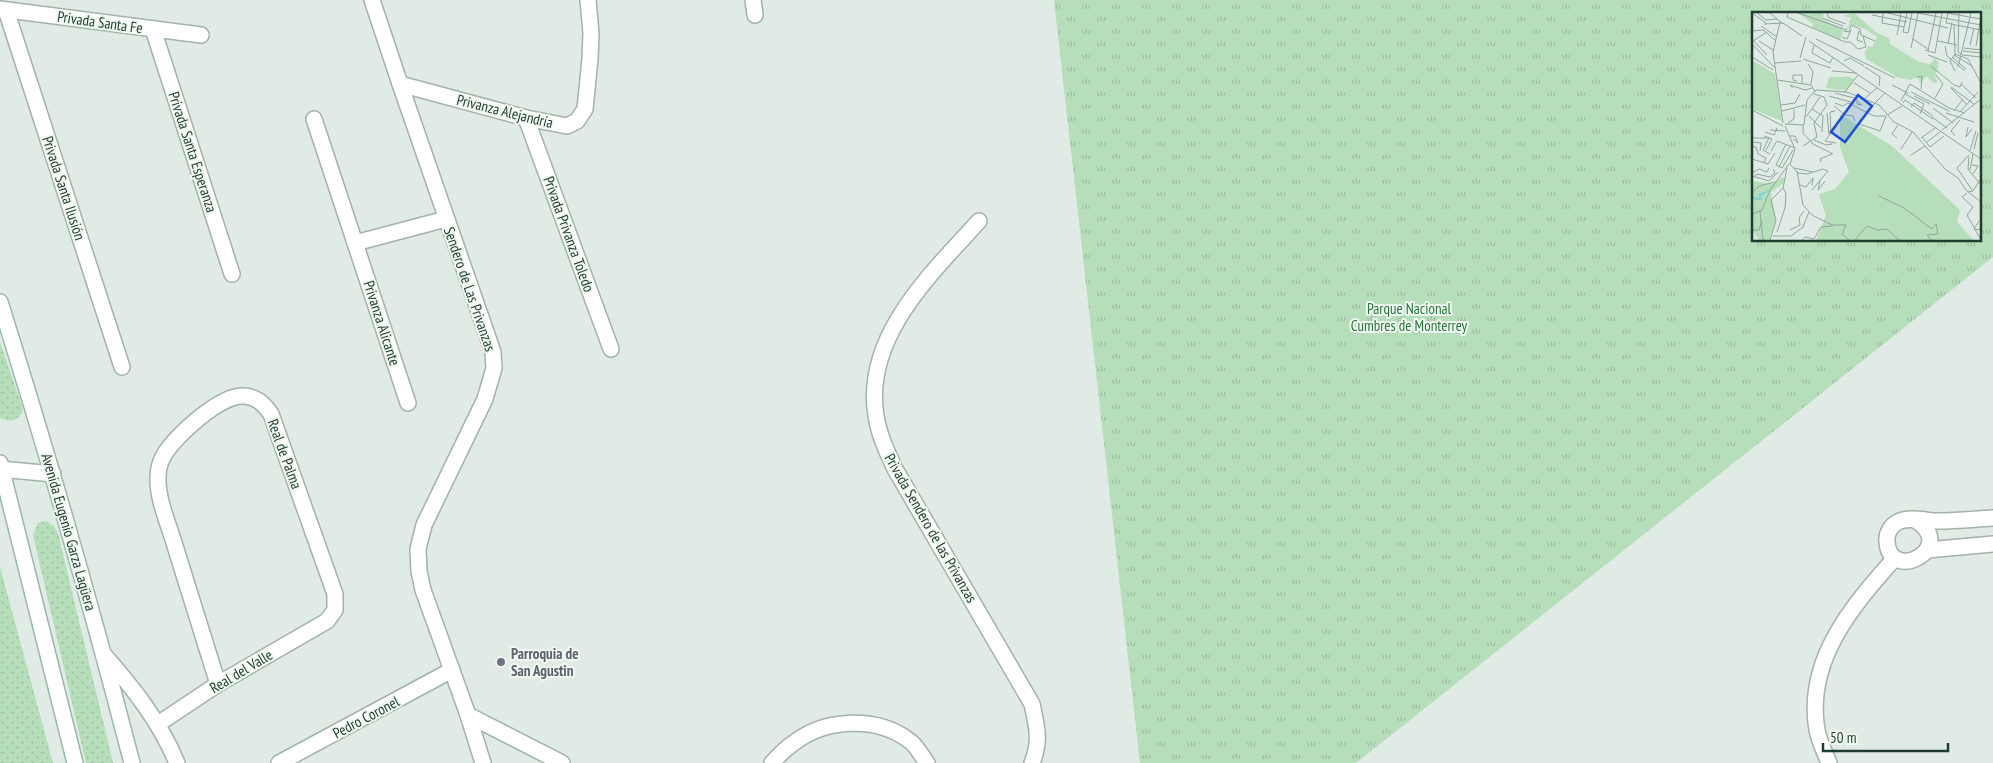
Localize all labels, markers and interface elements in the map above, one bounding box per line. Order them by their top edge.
street label: Privada Santa Fe [56,7,144,37]
inset map [1752,12,1980,241]
street label: Privada Santa Esperanza [165,89,221,215]
street label: Privanza Alejandría [455,90,555,132]
street label: Privada Santa Ilusión [38,134,90,242]
street label: Privada Privanza Toledo [539,173,599,295]
street label: Sendero de Las Privanzas [440,224,500,354]
street label: Privanza Alicante [359,278,405,368]
park label: Parque Nacional Cumbres de Monterrey [1351,299,1468,335]
street label: Real de Palma [264,416,306,492]
street label: Privada Sendero de las Privanzas [880,450,982,606]
street label: Avenida Eugenio Garza Lagüera [37,451,101,613]
place label: Parroquia de San Agustin [511,644,579,680]
street label: Real del Valle [206,645,276,697]
marker: Parroquia de San Agustin [495,656,507,668]
street label: Pedro Coronel [329,691,403,742]
scale bar [1823,720,1948,752]
text: 50 m [1830,728,1856,747]

